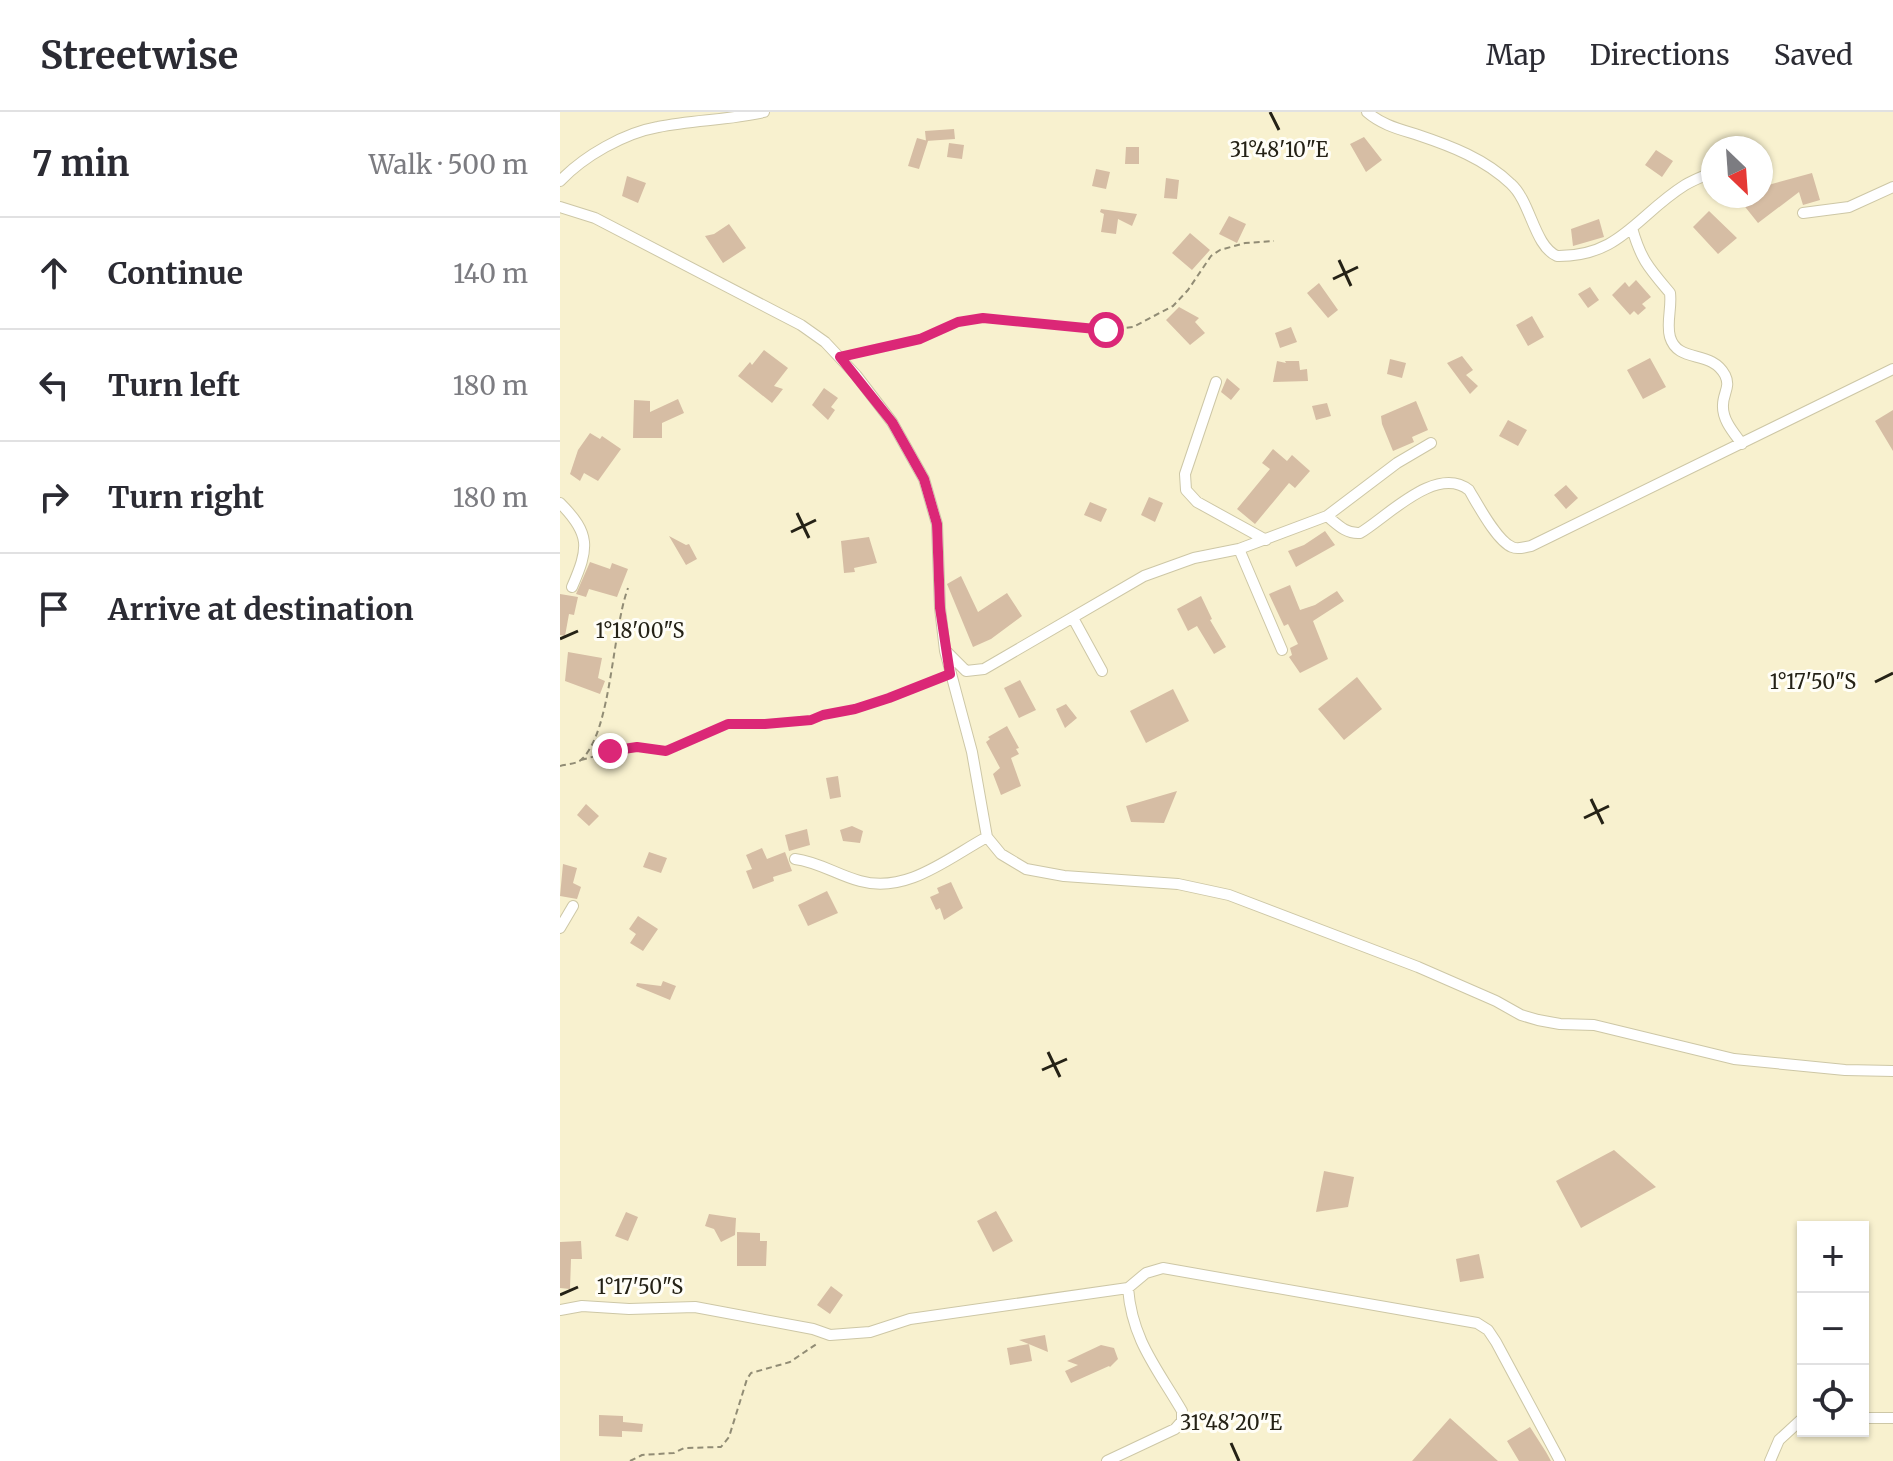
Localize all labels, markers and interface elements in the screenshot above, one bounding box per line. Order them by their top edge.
text: Streetwise [40,32,238,79]
text: Map [1486,37,1546,73]
text: Directions [1590,37,1730,73]
text: Saved [1774,37,1853,73]
north arrow [1701,136,1773,208]
text: 31°48'10"E [1230,137,1329,162]
text: 7 min [32,143,129,185]
text: Walk · 500 m [369,148,528,181]
icon: ahead [32,251,76,295]
text: Continue [108,254,243,292]
text: 140 m [453,257,528,290]
route start [1088,312,1124,348]
icon: left [32,363,76,407]
text: Turn left [108,366,240,404]
text: 180 m [453,369,528,402]
icon: right [32,475,76,519]
text: Turn right [108,478,264,516]
text: 180 m [453,481,528,514]
icon: arrive [32,587,76,631]
text: Arrive at destination [108,590,414,628]
text: 1°18'00"S [596,618,685,643]
text: 1°17'50"S [1770,669,1856,694]
route end [592,733,628,769]
map controls [1797,1221,1869,1437]
button: + [1797,1221,1869,1293]
text: 1°17'50"S [597,1274,683,1299]
button: − [1797,1293,1869,1365]
button: locate [1797,1365,1869,1437]
text: 31°48'20"E [1180,1410,1282,1435]

